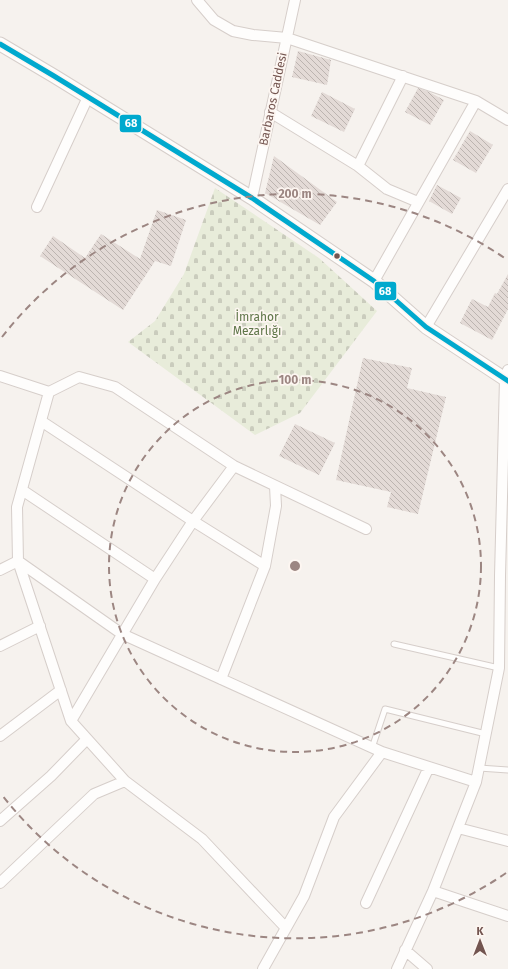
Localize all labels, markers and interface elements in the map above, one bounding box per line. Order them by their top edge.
street label: Barbaros Caddesi [256,51,290,147]
line badge: 68 [119,114,142,133]
text: 68 [125,117,138,130]
text: 200 m [278,187,312,201]
unlabelled marker [332,251,342,261]
line badge: 68 [374,281,397,301]
text: 68 [379,285,392,298]
park label: İmrahor Mezarlığı [233,309,281,338]
text: 100 m [279,373,311,387]
centre of rings [288,559,302,573]
north arrow [460,921,500,961]
text: K [477,925,485,938]

